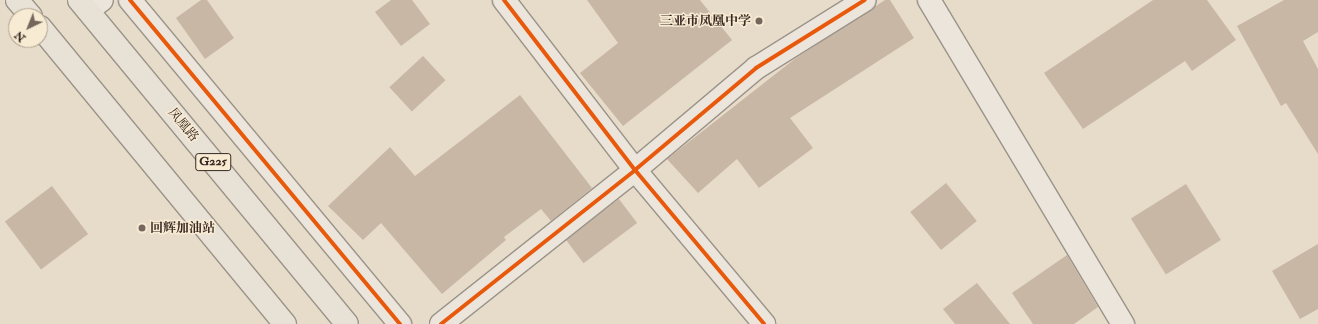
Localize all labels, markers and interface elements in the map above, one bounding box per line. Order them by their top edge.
north arrow [8,8,48,48]
place label: 三亚市凤凰中学 [660,13,751,29]
marker: 三亚市凤凰中学 [754,16,764,26]
text: N [12,28,28,45]
street label: 凤凰路 [164,105,202,145]
road number: G225 [195,152,231,172]
place label: 回辉加油站 [150,220,215,236]
marker: 回辉加油站 [137,223,147,233]

